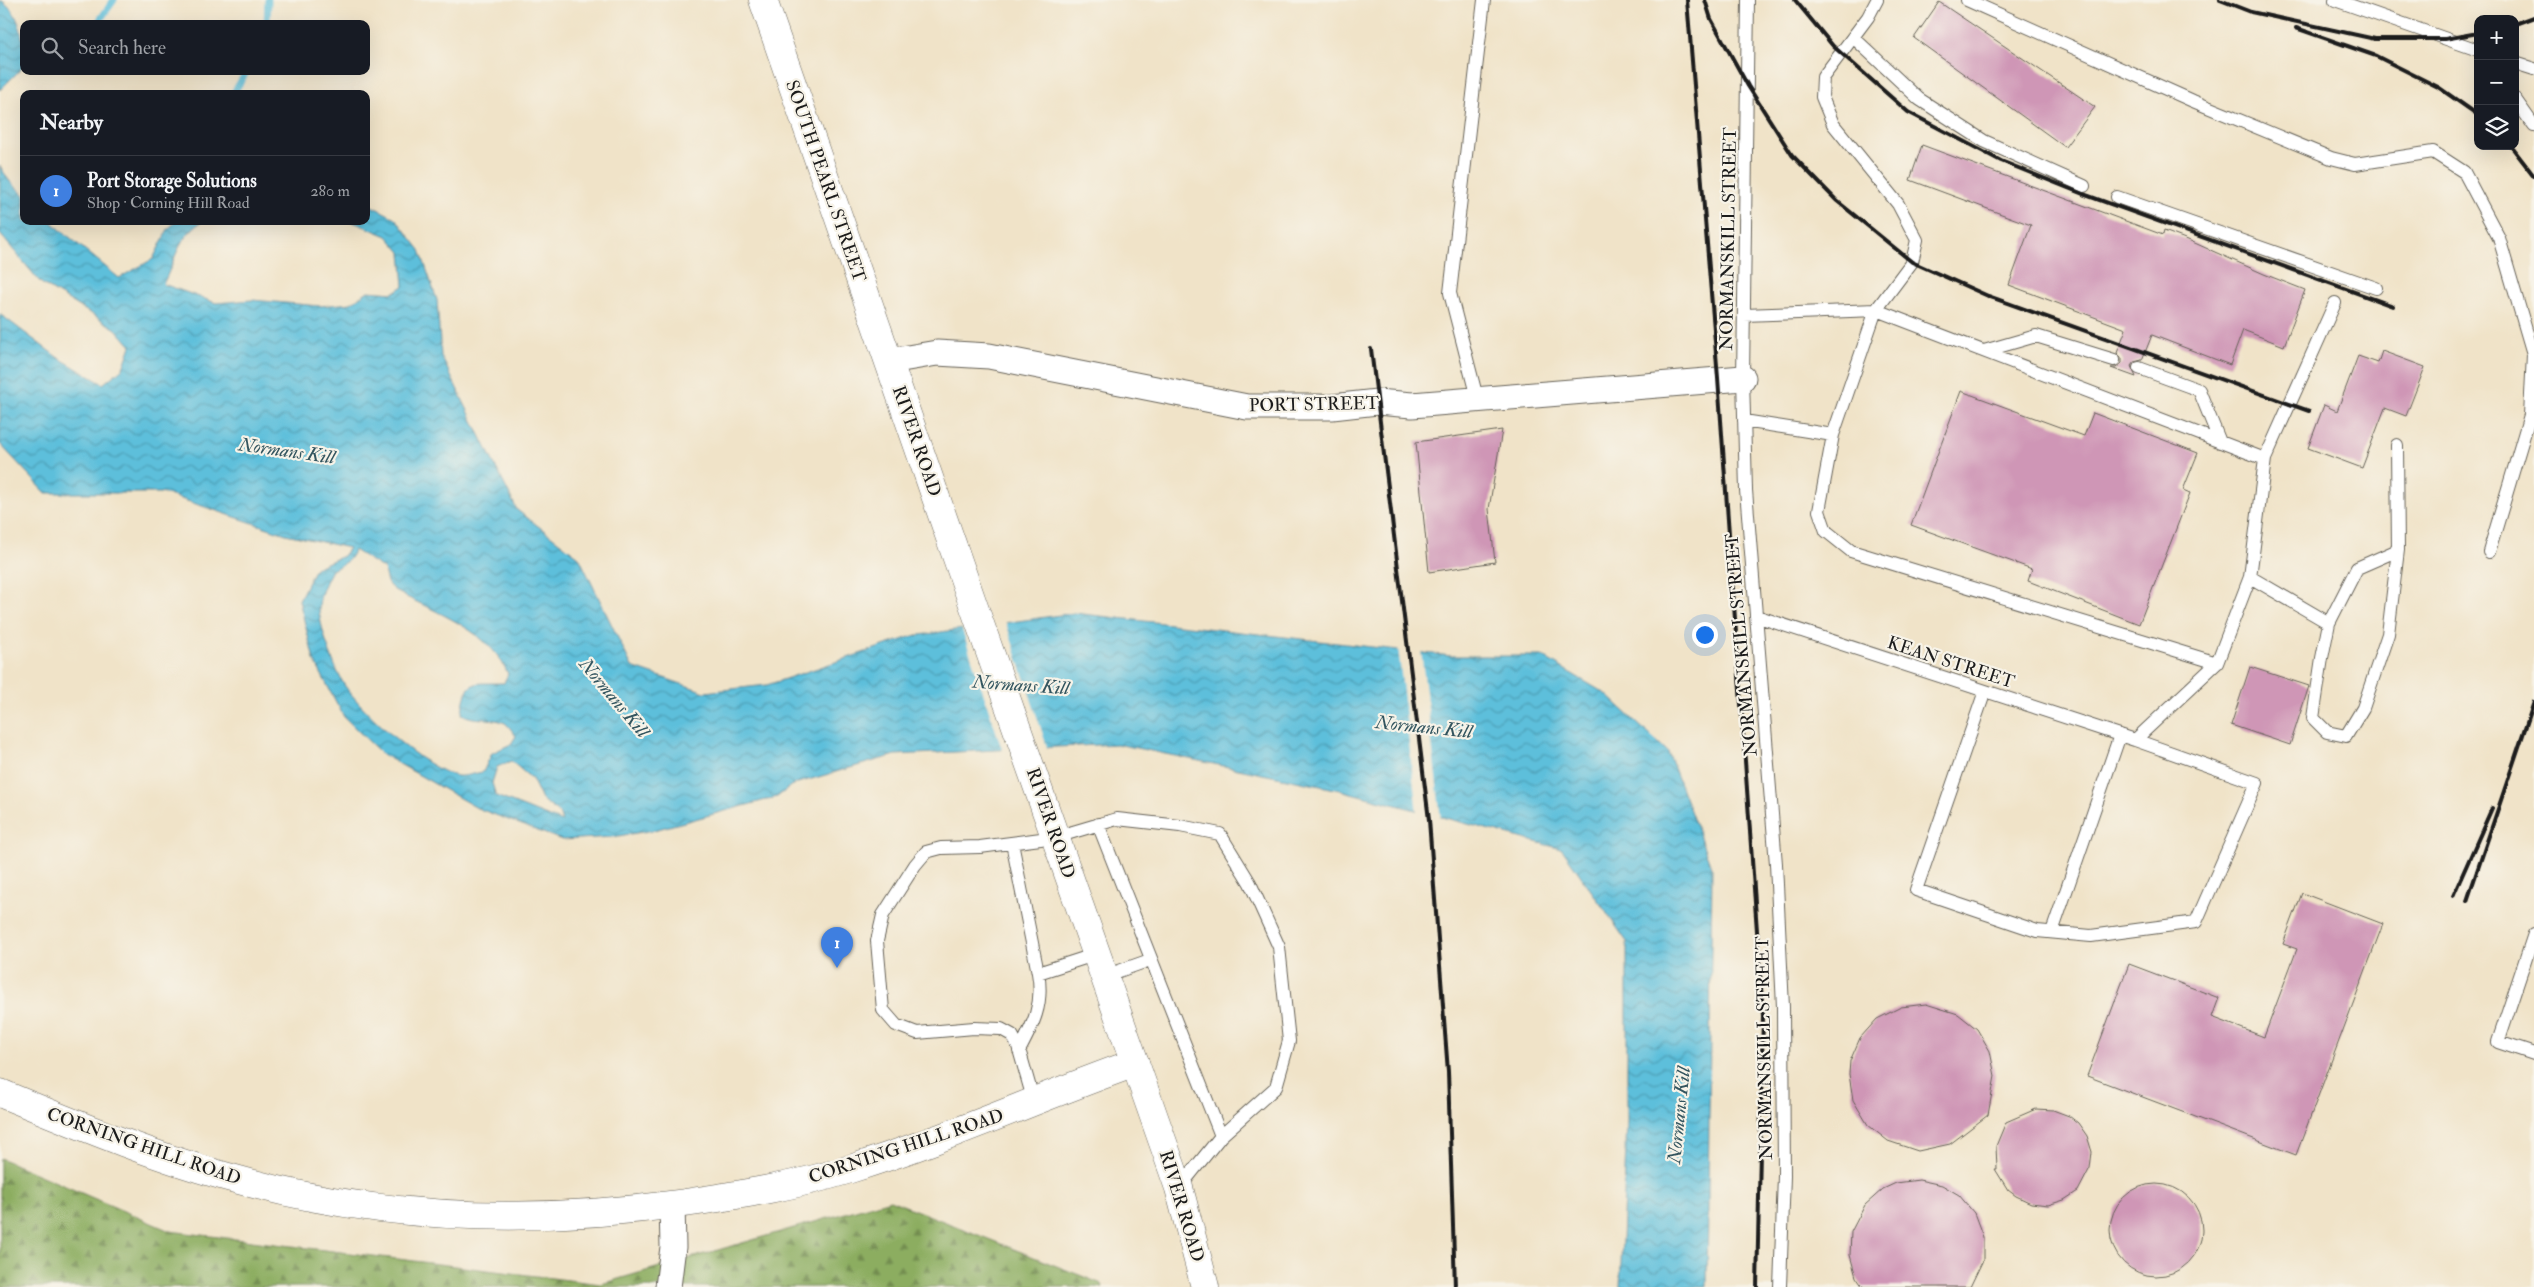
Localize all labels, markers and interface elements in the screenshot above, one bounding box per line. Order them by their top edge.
map controls [2474,15,2519,150]
button: + [2474,15,2519,60]
search box [20,20,370,75]
icon: search [38,34,66,62]
text: Search here [78,36,166,60]
button: − [2474,60,2519,105]
street label: SOUTH PEARL STREET [780,77,871,286]
button: layers [2474,105,2519,150]
text: Nearby [40,109,103,136]
street label: NORMANSKILL STREET [1715,126,1742,351]
text: Port Storage Solutions [87,169,257,193]
text: 1 [53,181,59,201]
text: 280 m [310,181,350,201]
text: Shop · Corning Hill Road [87,193,250,213]
street label: RIVER ROAD [887,383,946,500]
street label: PORT STREET [1249,392,1380,417]
water label: Normans Kill [236,432,338,470]
street label: NORMANSKILL STREET [1720,532,1763,757]
your location [1692,622,1718,648]
street label: KEAN STREET [1884,631,2018,694]
water label: Normans Kill [573,652,656,744]
water label: Normans Kill [971,670,1072,700]
water label: Normans Kill [1373,710,1475,744]
street label: RIVER ROAD [1021,765,1080,882]
pin: 1 [821,927,853,968]
street label: NORMANSKILL STREET [1751,935,1778,1160]
water label: Normans Kill [1662,1064,1696,1166]
street label: CORNING HILL ROAD [44,1102,244,1191]
street label: CORNING HILL ROAD [806,1104,1007,1189]
street label: RIVER ROAD [1154,1148,1209,1265]

